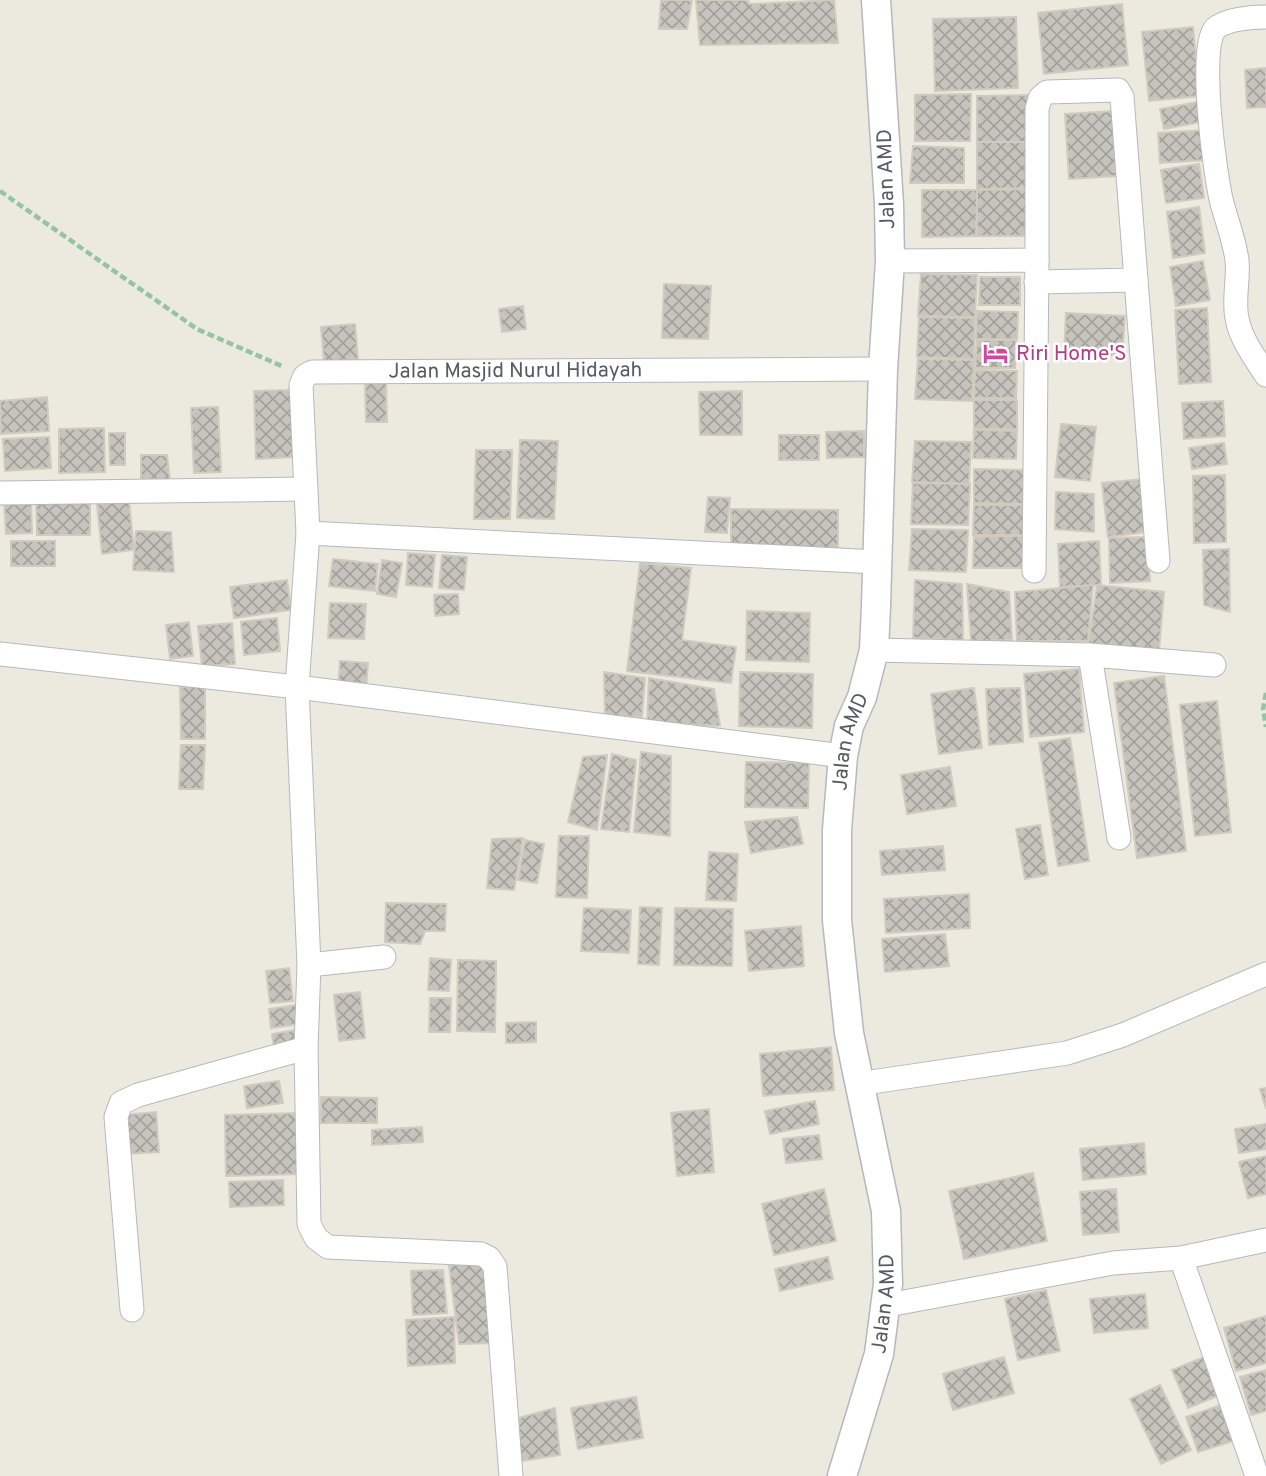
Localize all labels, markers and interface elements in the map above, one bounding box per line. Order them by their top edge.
street label: Jalan AMD [872,128,902,230]
hotel icon: Riri Home'S [982,340,1010,368]
place label: Riri Home'S [1016,341,1126,368]
street label: Jalan Masjid Nurul Hidayah [388,357,642,385]
street label: Jalan AMD [827,689,876,792]
street label: Jalan AMD [866,1254,902,1355]

